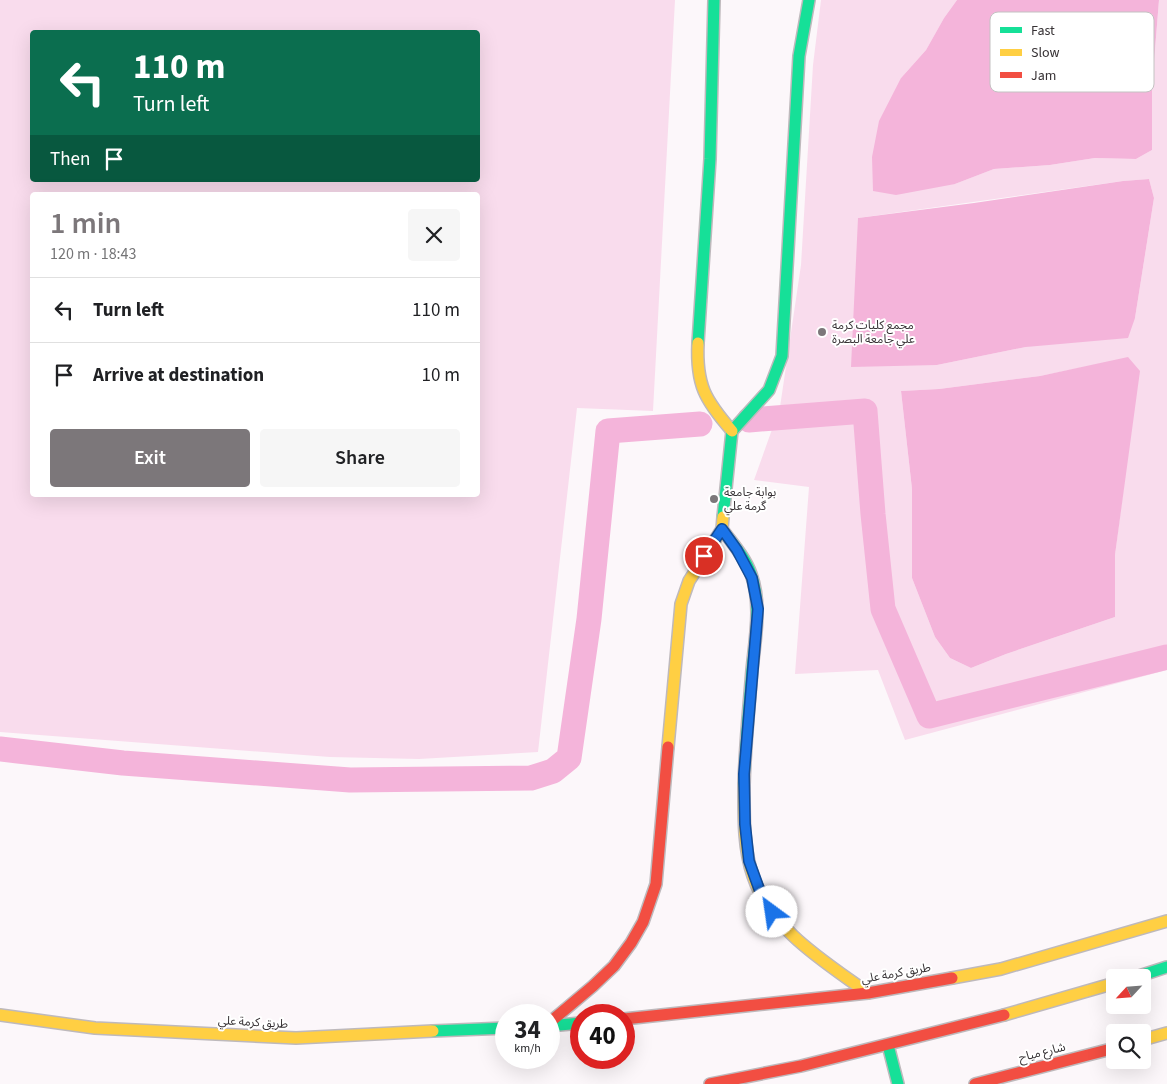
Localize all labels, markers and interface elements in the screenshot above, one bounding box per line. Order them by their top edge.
legend [990,12,1154,92]
text: Fast [1031,21,1055,41]
text: 110 m [133,42,225,92]
text: Slow [1031,43,1060,63]
icon: left [50,50,115,115]
text: Jam [1031,66,1056,86]
text: Turn left [133,88,209,120]
icon: arrive [100,145,128,173]
text: Then [50,146,90,173]
text: 1 min [50,202,121,245]
button: close [408,209,460,261]
text: 120 m · 18:43 [50,243,137,265]
icon: left [50,296,78,324]
text: Turn left [93,297,164,324]
text: 110 m [412,297,460,324]
place label: مجمع كليات كرمة علي جامعة البصرة [832,317,915,349]
marker: مجمع كليات كرمة علي جامعة البصرة [816,326,828,338]
icon: arrive [50,361,78,389]
text: Arrive at destination [93,362,264,389]
text: 10 m [422,362,460,389]
button: Exit [50,429,250,487]
button: Share [260,429,460,487]
place label: بوابة جامعة گرمة علي [724,484,776,516]
marker: بوابة جامعة گرمة علي [708,493,720,505]
pin [683,535,725,577]
icon: arrive [690,542,718,570]
position arrow [745,885,797,937]
street label: طريق كرمة علي [860,959,932,989]
north arrow [1106,969,1151,1014]
map controls [1106,969,1151,1069]
speed limit sign: 40 [570,1004,635,1069]
street label: طريق كرمة علي [217,1012,289,1034]
text: 34 [514,1012,541,1048]
button: search [1106,1024,1151,1069]
street label: شارع مياح [1017,1038,1067,1067]
text: km/h [514,1040,541,1057]

